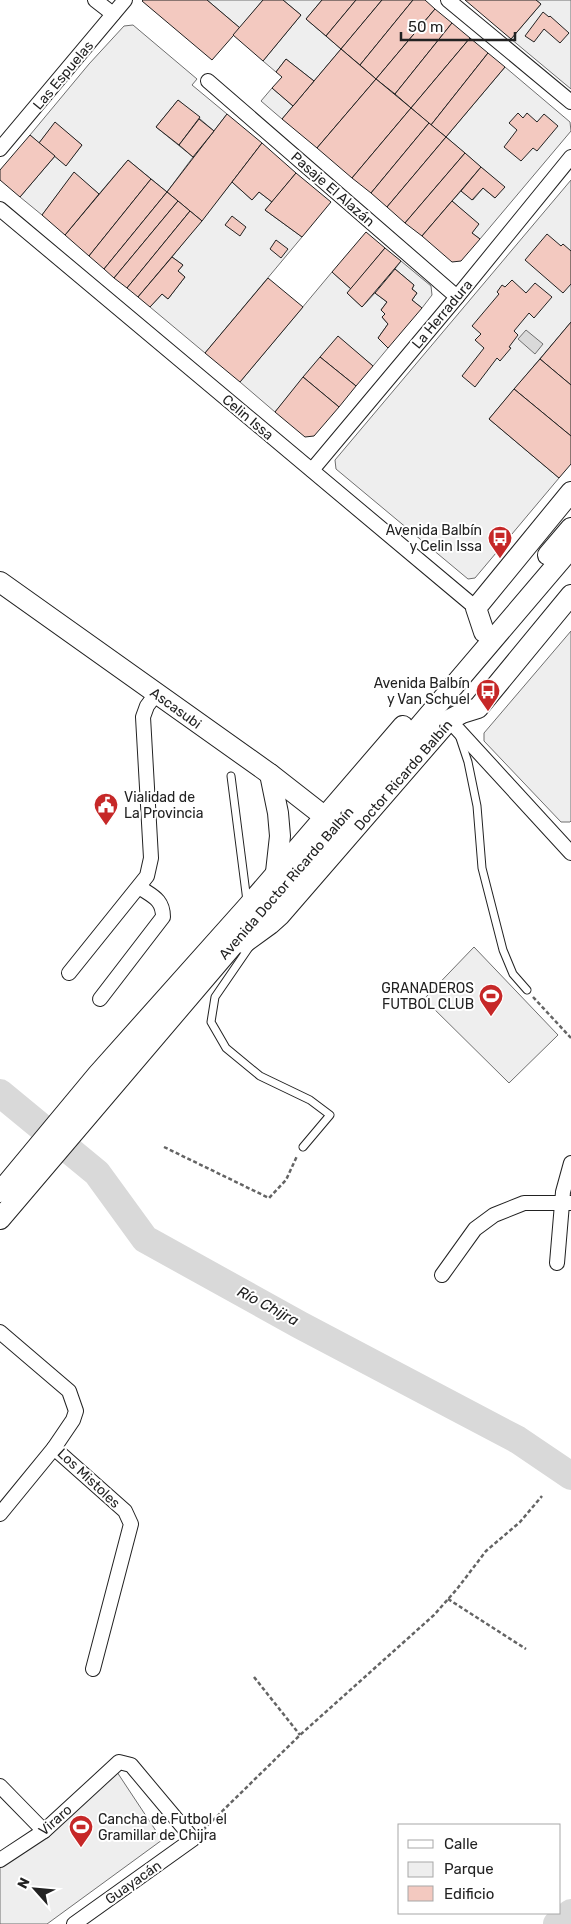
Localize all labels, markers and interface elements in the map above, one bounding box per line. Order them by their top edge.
scale bar [401,10,515,42]
text: 50 m [408,18,443,36]
street label: Las Espuelas [30,37,97,113]
street label: Pasaje El Alazán [287,148,378,230]
street label: La Herradura [409,276,476,352]
street label: Celin Issa [219,391,277,444]
place label: Avenida Balbín y Celin Issa [386,522,482,555]
bus stop icon: Avenida Balbín y Celin Issa [487,525,513,559]
place label: Avenida Balbín y Van Schuel [374,675,470,708]
bus stop icon: Avenida Balbín y Van Schuel [475,678,501,712]
street label: Ascasubi [147,684,205,733]
street label: Doctor Ricardo Balbín [351,717,456,834]
place label: Vialidad de La Provincia [124,789,203,822]
public building icon: Vialidad de La Provincia [93,792,119,826]
street label: Avenida Doctor Ricardo Balbín [215,804,357,963]
place label: GRANADEROS FUTBOL CLUB [381,980,474,1013]
sports icon: GRANADEROS FUTBOL CLUB [478,983,504,1017]
water label: Río Chijra [234,1282,302,1330]
street label: Los Mistoles [54,1445,124,1512]
street label: Viraro [35,1801,75,1839]
place label: Cancha de Futbol el Gramillar de Chijra [98,1811,227,1844]
sports icon: Cancha de Futbol el Gramillar de Chijra [68,1814,94,1848]
legend [398,1824,561,1914]
text: Calle [444,1835,478,1853]
street label: Guayacán [102,1857,165,1908]
text: Parque [444,1860,494,1878]
north arrow [10,1864,60,1914]
text: N [14,1875,34,1892]
text: Edificio [444,1885,494,1903]

